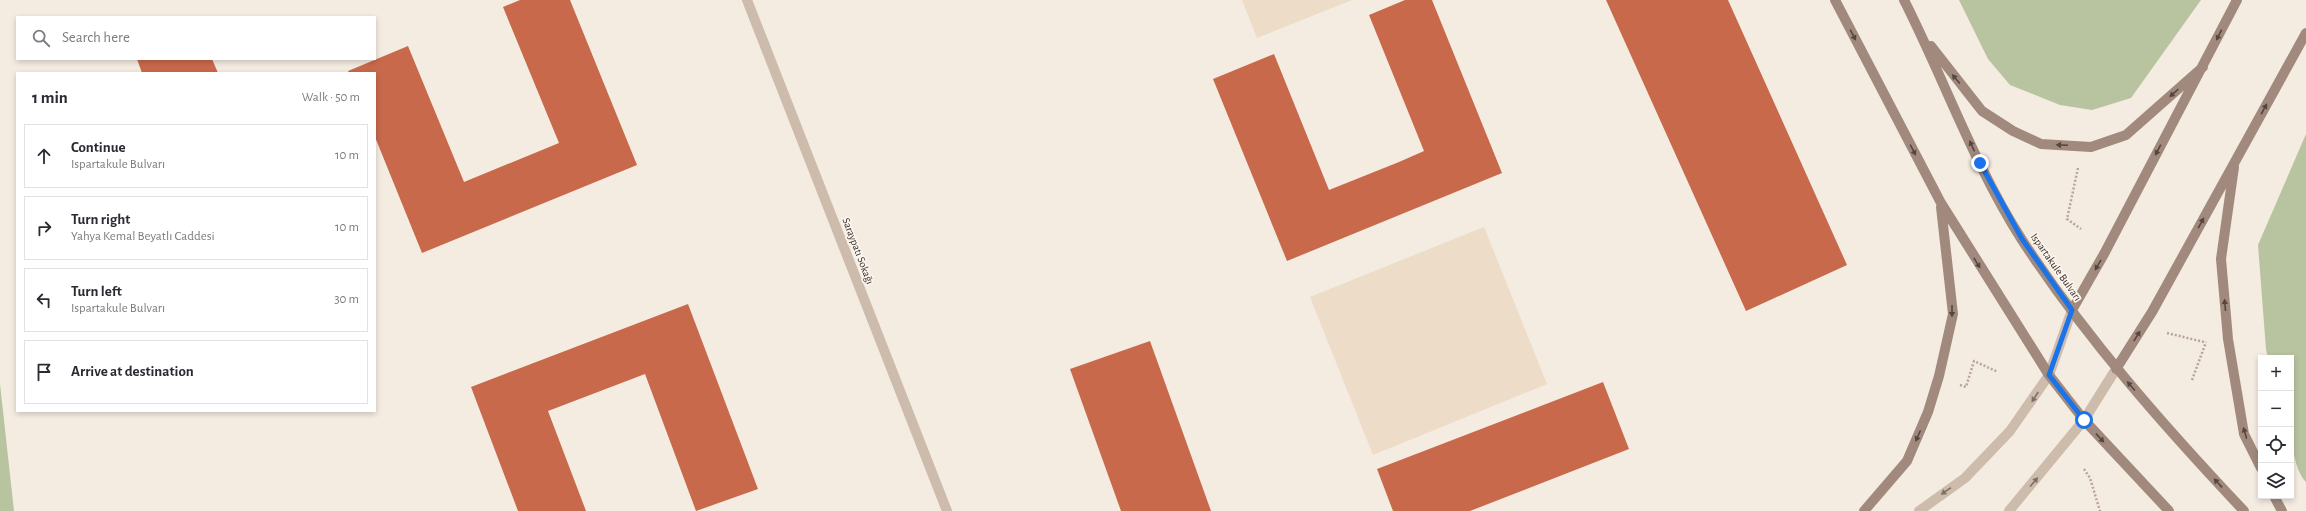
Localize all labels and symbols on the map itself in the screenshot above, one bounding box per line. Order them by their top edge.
one-way arrow [1849,29,1856,40]
one-way arrow [2216,29,2222,40]
one-way arrow [1951,74,1960,84]
one-way arrow [2169,88,2179,97]
one-way arrow [2260,103,2267,115]
one-way arrow [1969,140,1975,151]
one-way arrow [2055,142,2068,148]
one-way arrow [1910,144,1916,156]
one-way arrow [2155,144,2162,155]
route end [1971,154,1989,172]
street label: Saraypatı Sokağı [840,216,876,286]
one-way arrow [2197,217,2204,229]
street label: Ispartakule Bulvarı [2029,231,2083,303]
one-way arrow [1974,257,1981,269]
one-way arrow [2094,259,2101,270]
one-way arrow [2222,299,2229,311]
one-way arrow [1949,305,1955,318]
one-way arrow [2133,330,2140,342]
one-way arrow [2126,381,2136,391]
one-way arrow [2031,391,2038,403]
route start [2075,411,2093,429]
one-way arrow [2242,427,2248,439]
one-way arrow [1914,430,1921,442]
one-way arrow [2095,433,2104,442]
one-way arrow [2030,476,2039,487]
one-way arrow [2213,478,2222,488]
one-way arrow [1941,487,1952,496]

